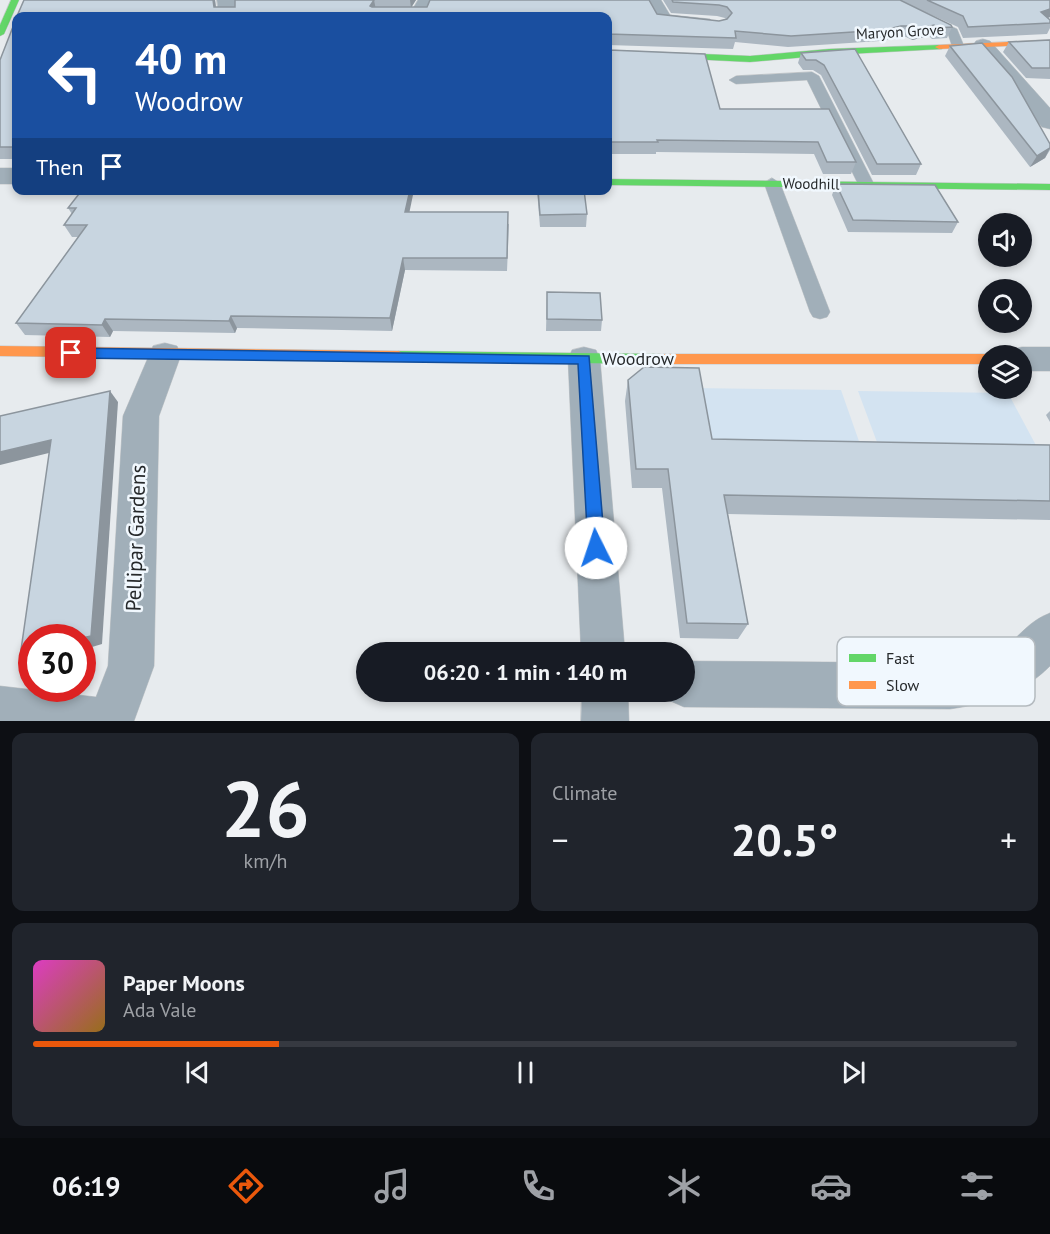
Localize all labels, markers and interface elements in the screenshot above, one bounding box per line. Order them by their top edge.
street label: Maryon Grove [855,20,945,43]
text: 40 m [135,31,227,86]
icon: left [36,36,114,114]
text: Woodrow [135,84,243,118]
icon: arrive [95,150,128,183]
text: Then [36,153,83,181]
street label: Woodhill [782,174,840,194]
map controls [978,213,1032,399]
button: sound [978,213,1032,267]
button: search [978,279,1032,333]
pin [45,327,96,378]
icon: arrive [54,336,87,369]
button: layers [978,345,1032,399]
street label: Woodrow [602,347,675,370]
street label: Pellipar Gardens [119,464,152,612]
position arrow [564,516,628,580]
speed limit sign: 30 [18,624,96,702]
legend [837,637,1035,706]
text: Fast [886,648,915,668]
text: 06:20 · 1 min · 140 m [424,658,627,686]
text: Slow [886,675,920,695]
text: 26 [221,758,310,859]
text: Climate [552,780,618,806]
text: 20.5° [731,810,838,868]
text: − [552,818,569,861]
text: + [1000,818,1017,861]
text: km/h [244,848,287,874]
text: Paper Moons [123,969,245,997]
text: Ada Vale [123,997,196,1023]
icon: previous [181,1056,214,1089]
icon: pause [509,1056,542,1089]
icon: next [837,1056,870,1089]
icon: directions [225,1165,267,1207]
icon: music [371,1165,413,1207]
icon: phone [517,1165,559,1207]
icon: climate [663,1165,705,1207]
icon: car [810,1165,852,1207]
icon: filters [956,1165,998,1207]
text: 06:19 [52,1169,121,1203]

